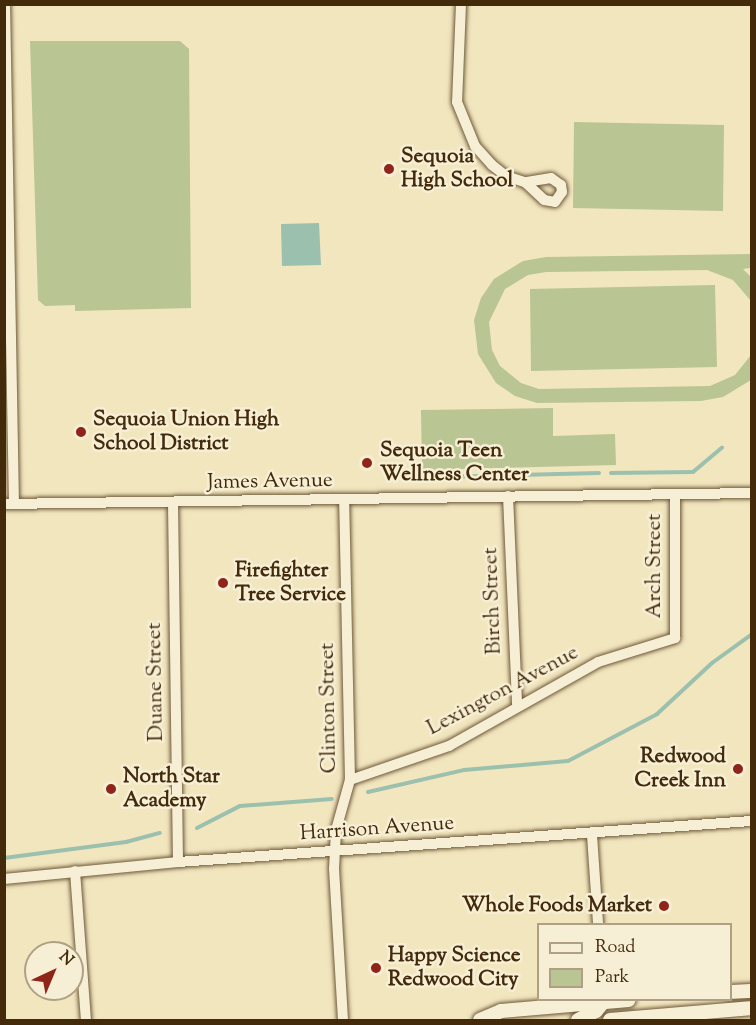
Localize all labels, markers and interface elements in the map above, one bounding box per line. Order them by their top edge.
place label: Sequoia High School [401,144,513,194]
marker: Sequoia High School [382,162,396,176]
place label: Sequoia Union High School District [93,407,279,457]
marker: Sequoia Union High School District [74,425,88,439]
place label: Sequoia Teen Wellness Center [380,438,529,488]
marker: Sequoia Teen Wellness Center [358,454,376,472]
street label: James Avenue [207,468,333,496]
street label: Arch Street [642,514,668,618]
street label: Birch Street [479,547,507,655]
place label: Firefighter Tree Service [235,558,346,608]
marker: Firefighter Tree Service [216,576,230,590]
street label: Duane Street [142,622,170,742]
street label: Lexington Avenue [423,640,583,742]
street label: Clinton Street [315,642,343,774]
place label: Redwood Creek Inn [634,744,726,794]
marker: Redwood Creek Inn [731,762,745,776]
place label: North Star Academy [123,764,220,814]
marker: North Star Academy [104,782,118,796]
street label: Harrison Avenue [299,811,455,847]
place label: Whole Foods Market [462,893,652,919]
marker: Whole Foods Market [657,899,671,913]
legend [537,923,732,1001]
text: Road [595,935,635,961]
north arrow [24,941,84,1001]
place label: Happy Science Redwood City [388,943,521,993]
text: N [53,946,78,972]
marker: Happy Science Redwood City [369,961,383,975]
text: Park [595,965,629,991]

